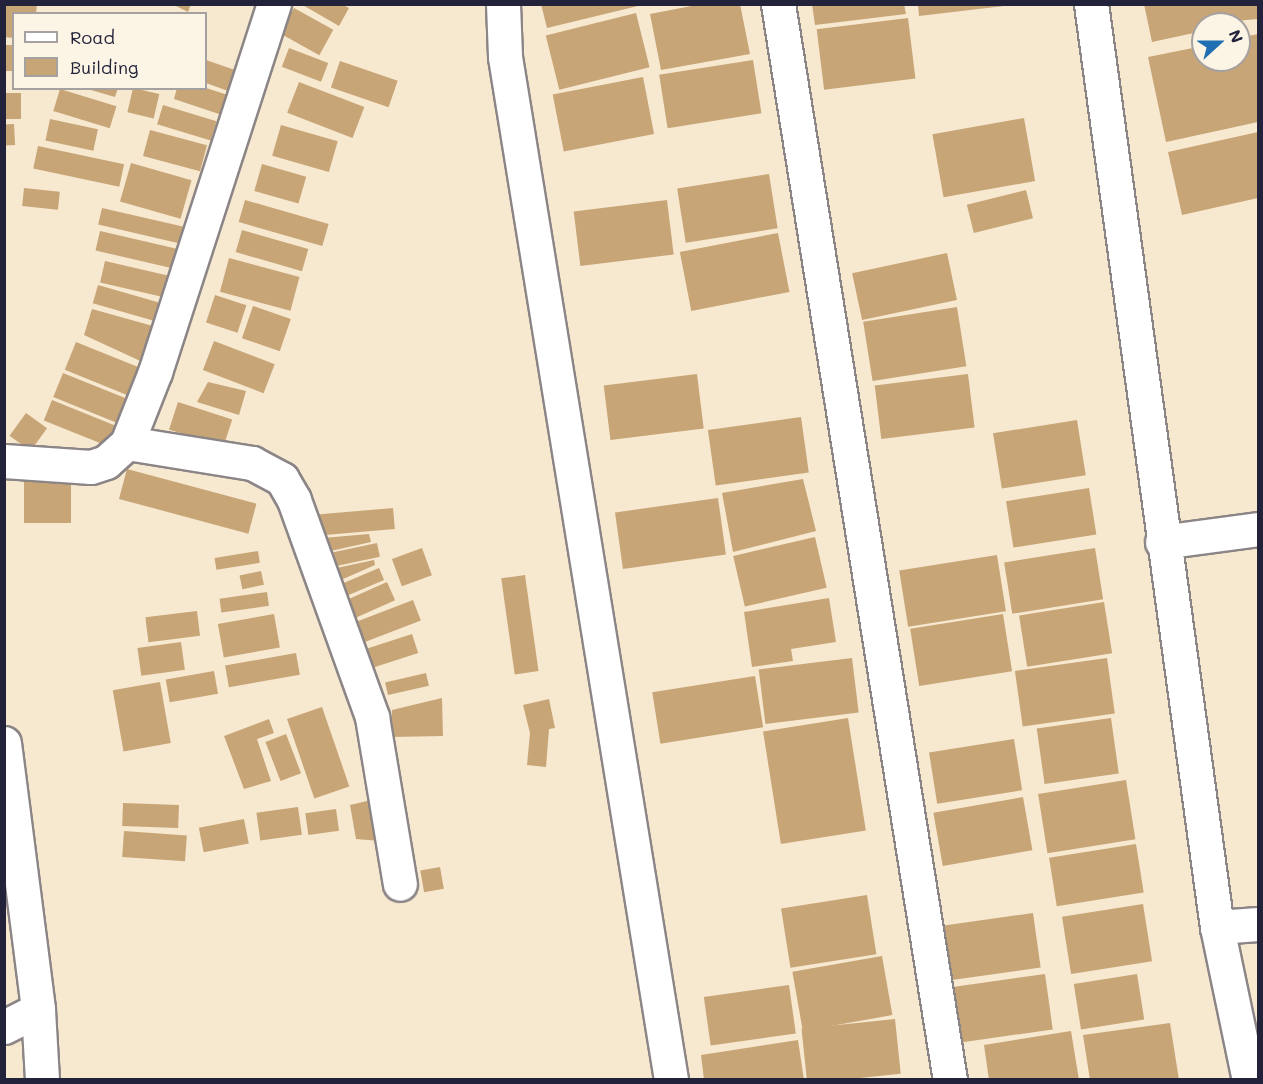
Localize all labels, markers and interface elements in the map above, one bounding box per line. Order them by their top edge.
legend [12,12,207,90]
north arrow [1191,12,1251,72]
text: Road [70,25,115,49]
text: N [1224,27,1248,46]
text: Building [70,55,138,79]

